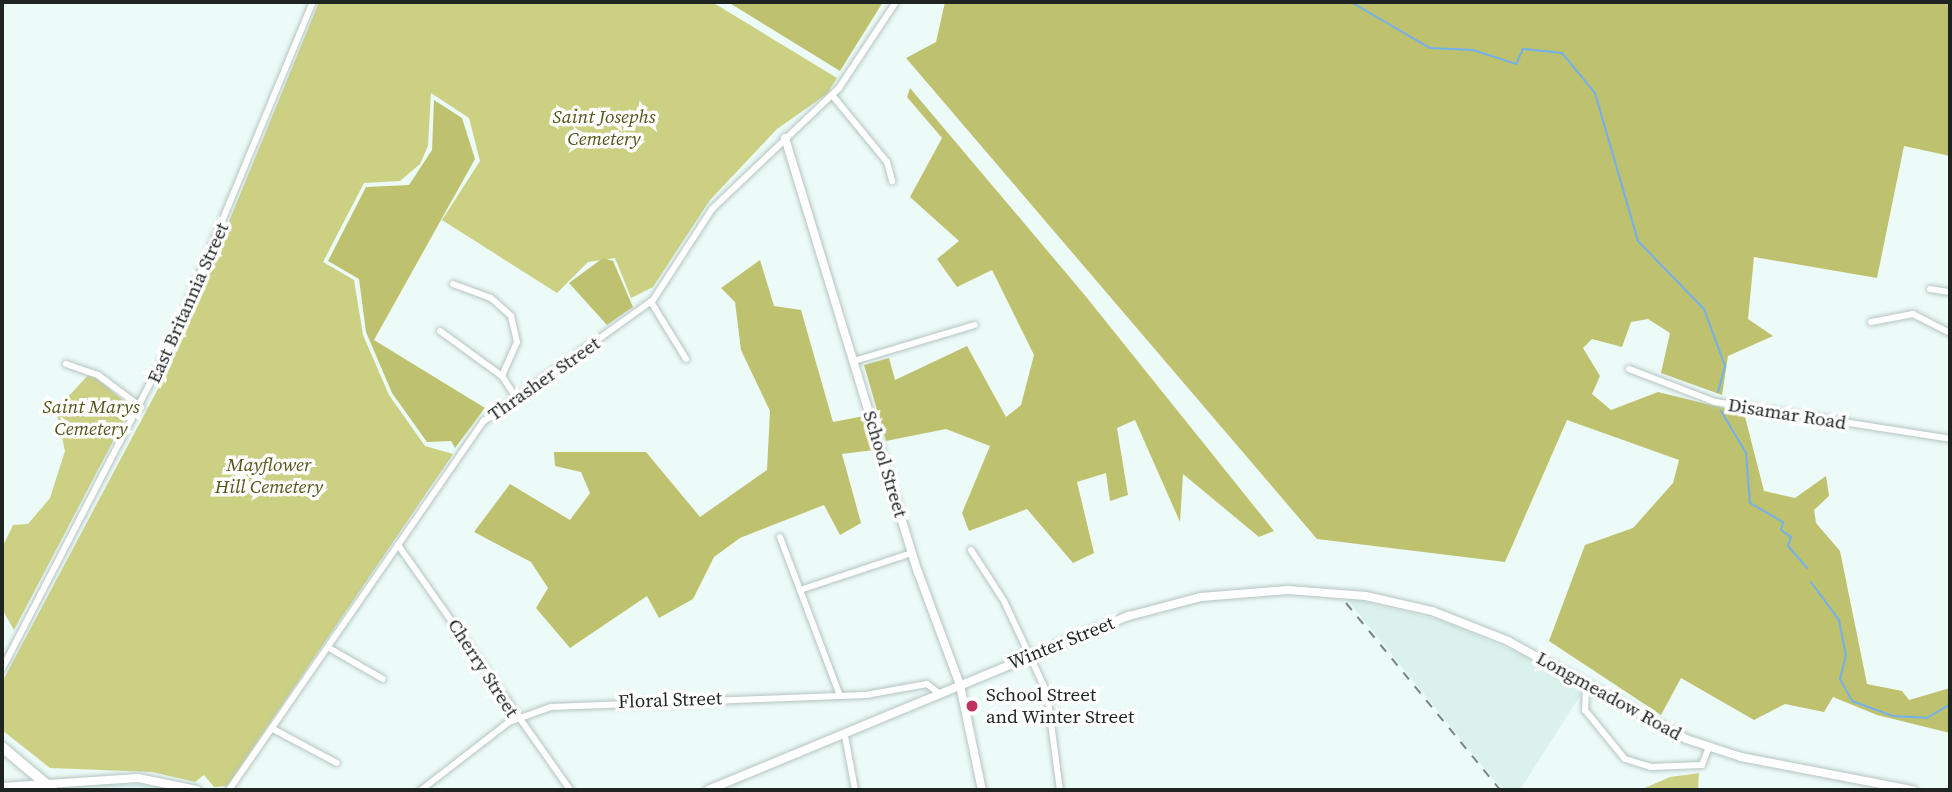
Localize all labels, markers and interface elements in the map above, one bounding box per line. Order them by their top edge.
park label: Saint Josephs Cemetery [552,106,656,150]
street label: East Britannia Street [142,219,234,387]
street label: Thrasher Street [484,332,604,426]
street label: Disamar Road [1726,393,1848,435]
park label: Saint Marys Cemetery [42,396,140,440]
street label: School Street [858,408,912,520]
park label: Mayflower Hill Cemetery [215,454,323,498]
street label: Winter Street [1005,611,1117,675]
street label: Cherry Street [443,615,523,721]
street label: Longmeadow Road [1532,647,1686,745]
place label: School Street and Winter Street [986,684,1135,728]
street label: Floral Street [618,687,722,713]
marker: School Street and Winter Street [964,698,980,714]

